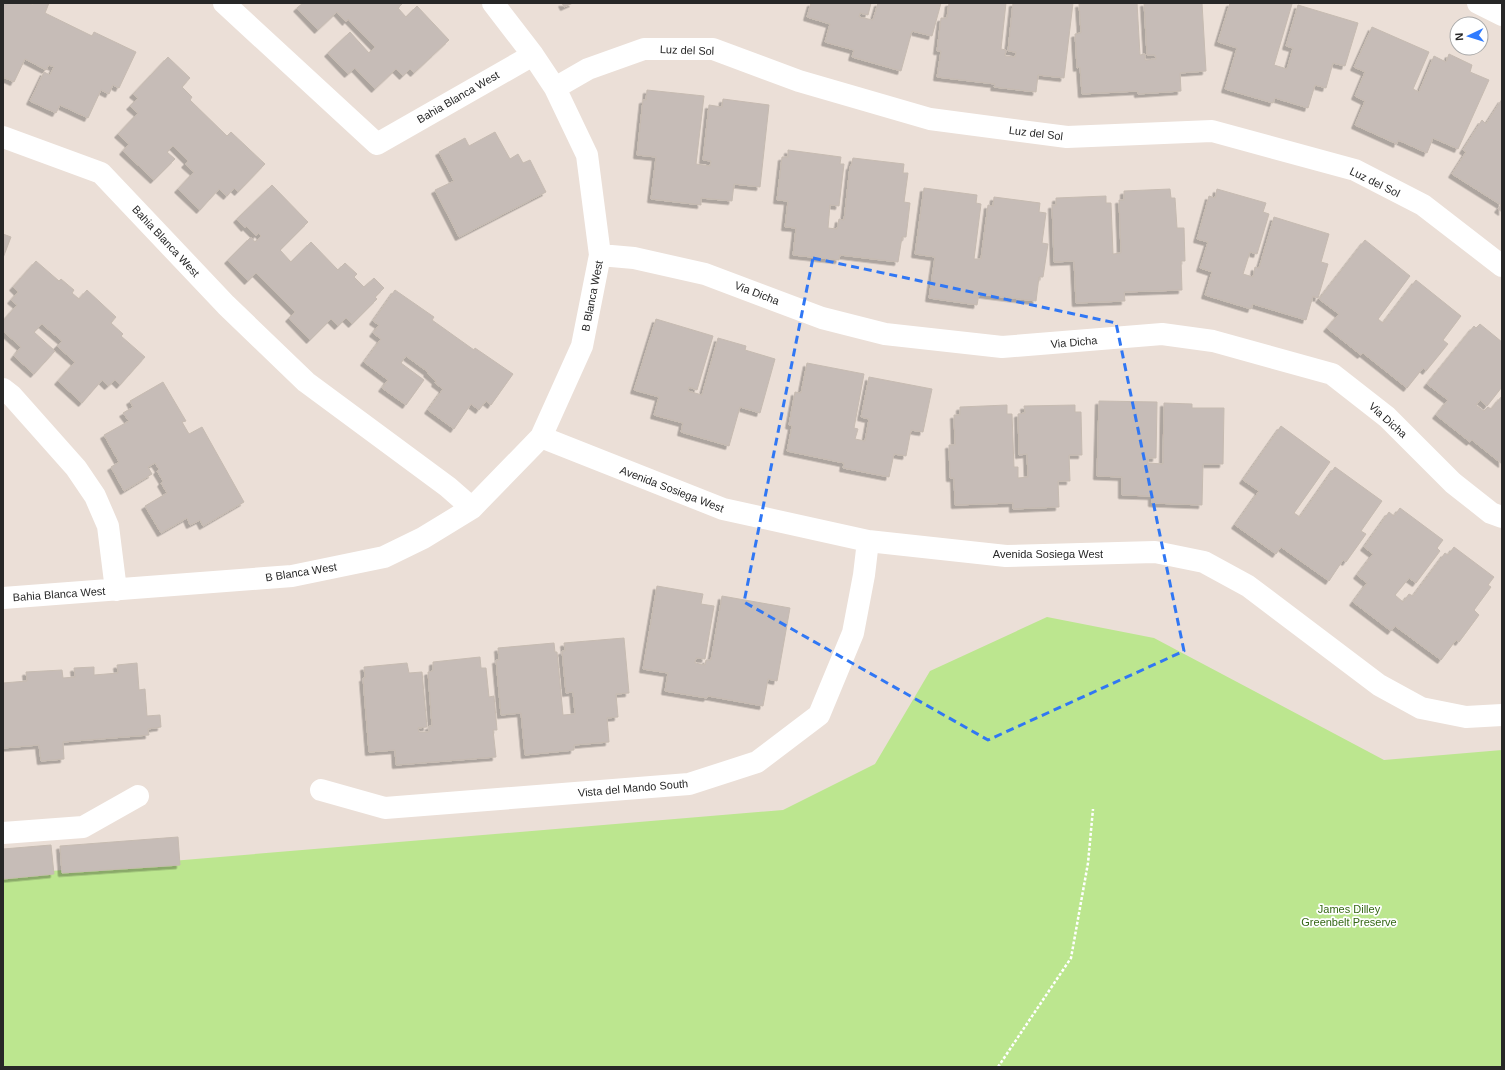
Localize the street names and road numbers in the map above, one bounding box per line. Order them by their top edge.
street label: Luz del Sol [660,43,714,57]
street label: Bahia Blanca West [415,69,501,125]
street label: Luz del Sol [1008,124,1064,142]
street label: Luz del Sol [1348,165,1402,199]
street label: Bahia Blanca West [130,203,202,279]
street label: B Blanca West [579,260,605,332]
street label: Via Dicha [733,279,782,307]
street label: Via Dicha [1050,334,1099,350]
street label: Via Dicha [1367,400,1410,441]
street label: Avenida Sosiega West [618,464,726,514]
street label: Avenida Sosiega West [993,548,1103,560]
street label: B Blanca West [265,560,337,584]
street label: Bahia Blanca West [12,585,106,603]
street label: Vista del Mando South [577,777,689,799]

